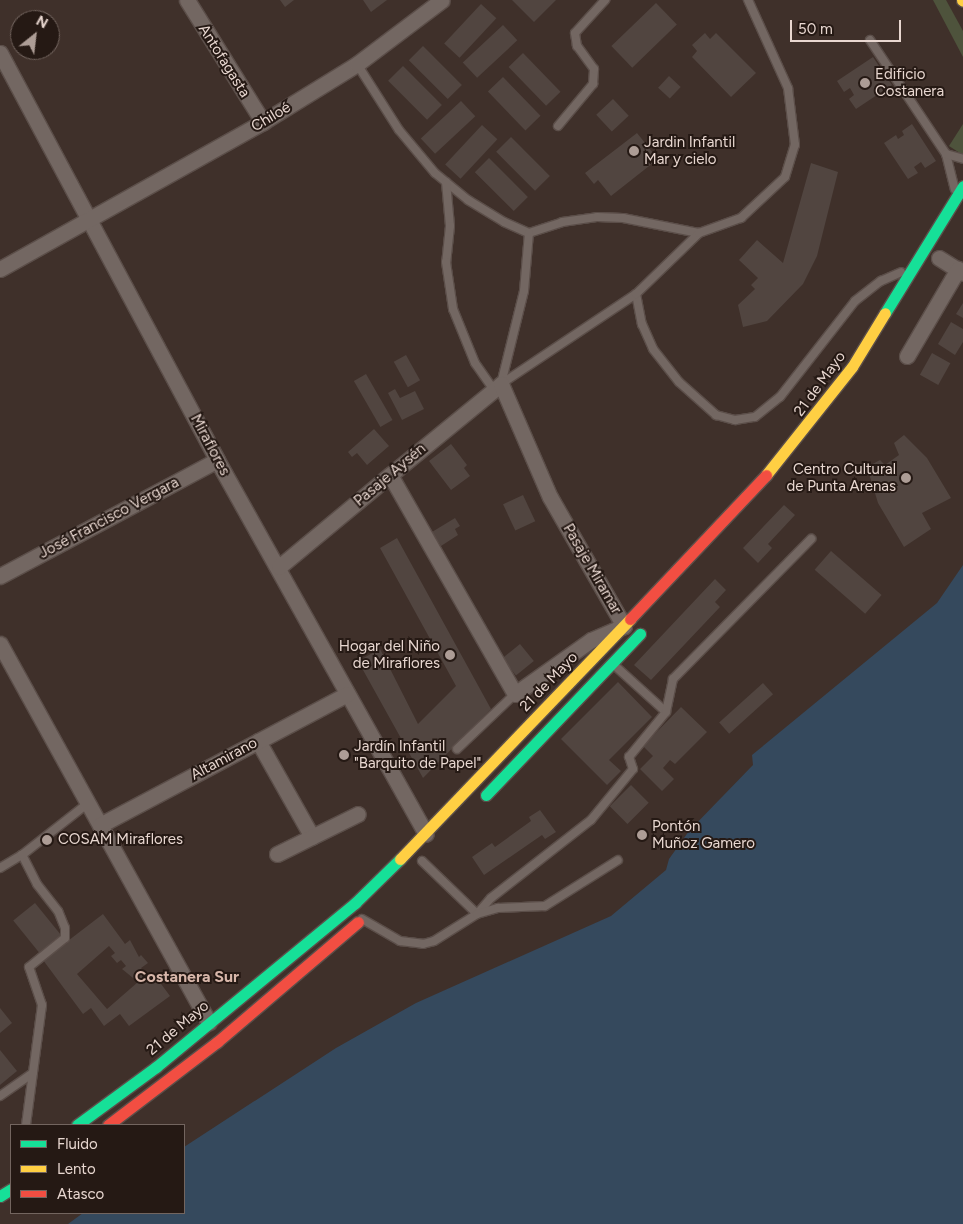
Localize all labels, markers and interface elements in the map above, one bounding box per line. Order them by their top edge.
north arrow [10,10,60,60]
scale bar [793,10,904,42]
text: N [33,12,51,32]
text: 50 m [798,20,833,38]
street label: Antofagasta [194,21,254,101]
place label: Edificio Costanera [875,65,944,100]
marker: Edificio Costanera [859,77,871,89]
street label: Chiloé [248,98,294,136]
place label: Jardin Infantil Mar y cielo [644,133,735,168]
marker: Jardin Infantil Mar y cielo [628,145,640,157]
street label: 21 de Mayo [790,348,850,420]
street label: Miraflores [186,411,234,479]
street label: Pasaje Aysén [350,440,430,510]
place label: Centro Cultural de Punta Arenas [787,460,896,495]
marker: Centro Cultural de Punta Arenas [900,472,912,484]
street label: José Francisco Vergara [36,473,182,563]
street label: Pasaje Miramar [559,521,625,617]
place label: Hogar del Niño de Miraflores [339,637,440,672]
marker: Hogar del Niño de Miraflores [444,649,456,661]
street label: 21 de Mayo [516,649,582,715]
street label: Altamirano [188,734,260,784]
place label: Jardín Infantil "Barquito de Papel" [354,737,481,772]
marker: Jardín Infantil "Barquito de Papel" [338,749,350,761]
place label: Pontón Muñoz Gamero [652,817,755,852]
marker: Pontón Muñoz Gamero [636,829,648,841]
place label: COSAM Miraflores [58,831,183,849]
marker: COSAM Miraflores [40,833,54,847]
district label: Costanera Sur [135,967,239,987]
street label: 21 de Mayo [143,997,213,1059]
legend [10,1124,185,1214]
text: Fluido [57,1135,98,1153]
text: Lento [57,1160,96,1178]
text: Atasco [57,1185,104,1203]

